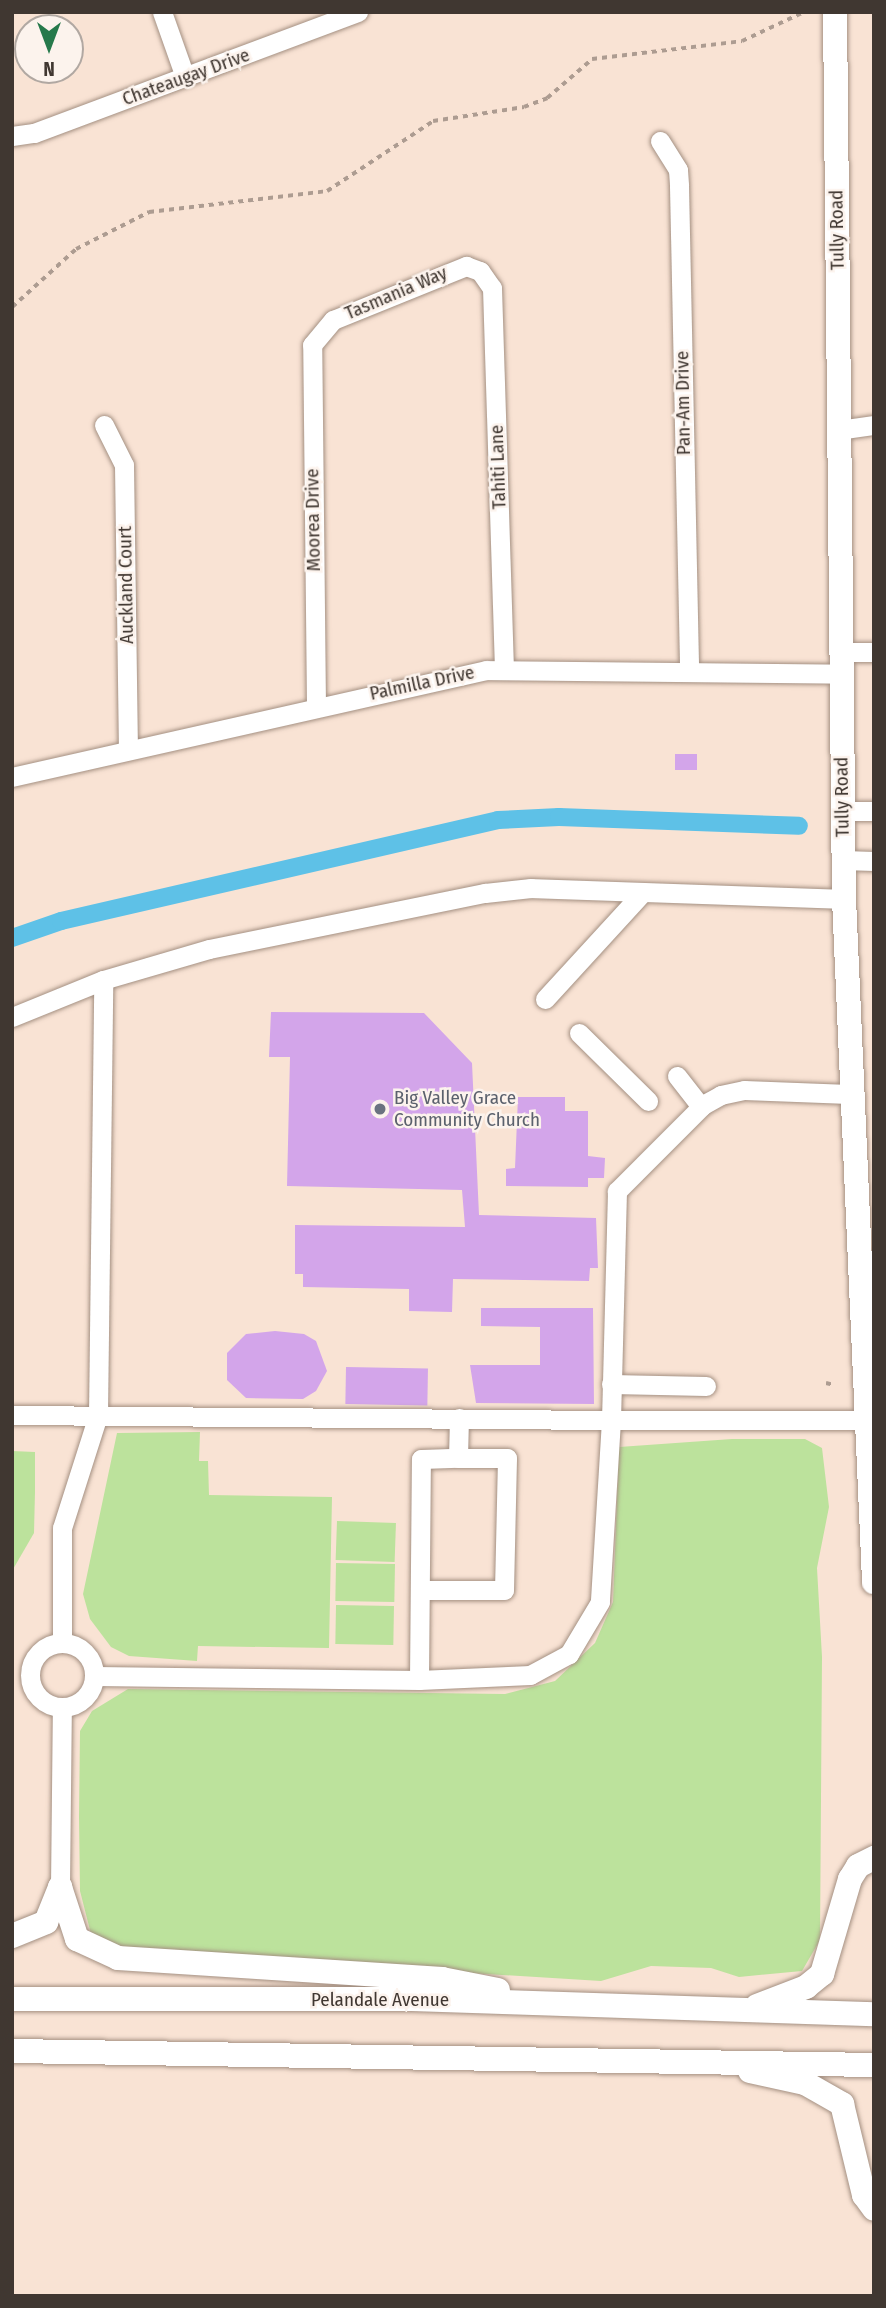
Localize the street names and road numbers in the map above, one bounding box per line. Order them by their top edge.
street label: Chateaugay Drive [119,43,253,111]
street label: Tully Road [825,190,849,270]
street label: Tasmania Way [341,261,451,325]
street label: Pan-Am Drive [671,351,695,455]
street label: Tahiti Lane [485,424,511,510]
street label: Moorea Drive [301,468,325,572]
street label: Auckland Court [114,526,138,644]
street label: Palmilla Drive [368,661,476,705]
street label: Tully Road [830,757,854,837]
street label: Pelandale Avenue [311,1989,449,2011]

